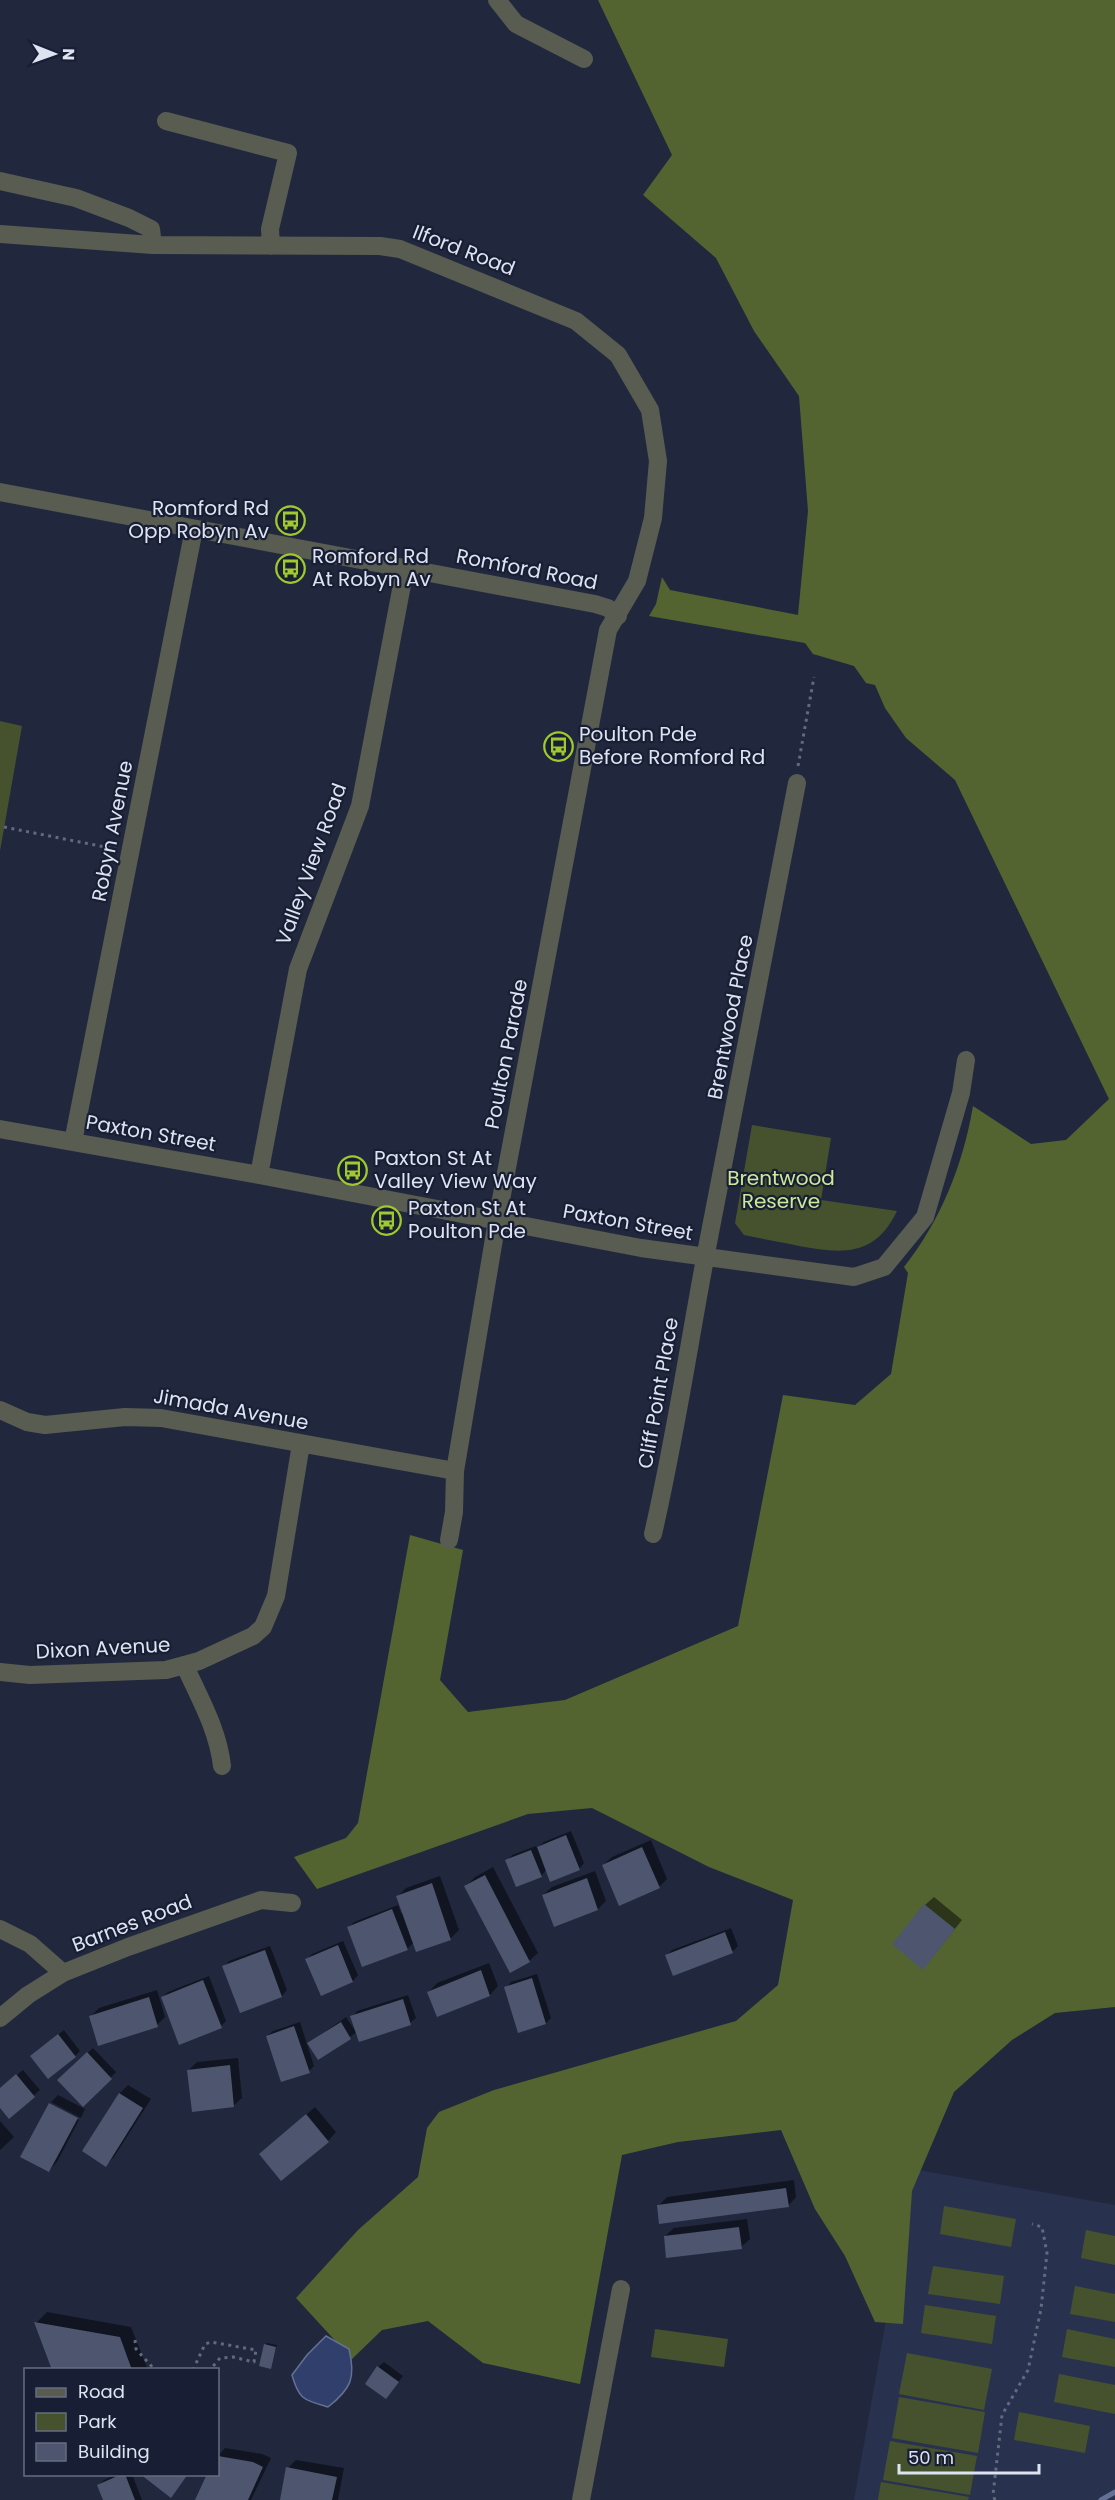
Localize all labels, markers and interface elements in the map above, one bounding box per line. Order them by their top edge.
north arrow [24,24,84,84]
text: N [57,48,80,60]
street label: Ilford Road [409,218,519,282]
place label: Romford Rd Opp Robyn Av [128,494,269,545]
bus stop icon: Romford Rd Opp Robyn Av [274,504,306,536]
place label: Romford Rd At Robyn Av [312,542,431,593]
street label: Romford Road [454,542,600,596]
bus stop icon: Romford Rd At Robyn Av [275,552,307,584]
place label: Poulton Pde Before Romford Rd [579,720,765,771]
bus stop icon: Poulton Pde Before Romford Rd [542,730,574,762]
street label: Robyn Avenue [85,758,139,904]
street label: Valley View Road [269,779,353,949]
street label: Brentwood Place [700,932,760,1102]
street label: Poulton Parade [478,977,534,1131]
street label: Paxton Street [84,1108,218,1158]
place label: Paxton St At Valley View Way [374,1144,537,1195]
bus stop icon: Paxton St At Valley View Way [337,1154,369,1186]
park label: Brentwood Reserve [727,1164,835,1215]
place label: Paxton St At Poulton Pde [408,1194,526,1245]
street label: Paxton Street [561,1197,695,1247]
bus stop icon: Paxton St At Poulton Pde [371,1204,403,1236]
street label: Cliff Point Place [631,1315,685,1471]
street label: Jimada Avenue [151,1382,311,1436]
street label: Dixon Avenue [35,1630,171,1666]
street label: Barnes Road [68,1887,196,1959]
legend [24,2368,219,2476]
text: Road [78,2379,125,2404]
text: Park [78,2409,117,2434]
scale bar [899,2437,1038,2475]
text: Building [78,2439,150,2464]
text: 50 m [908,2445,954,2470]

